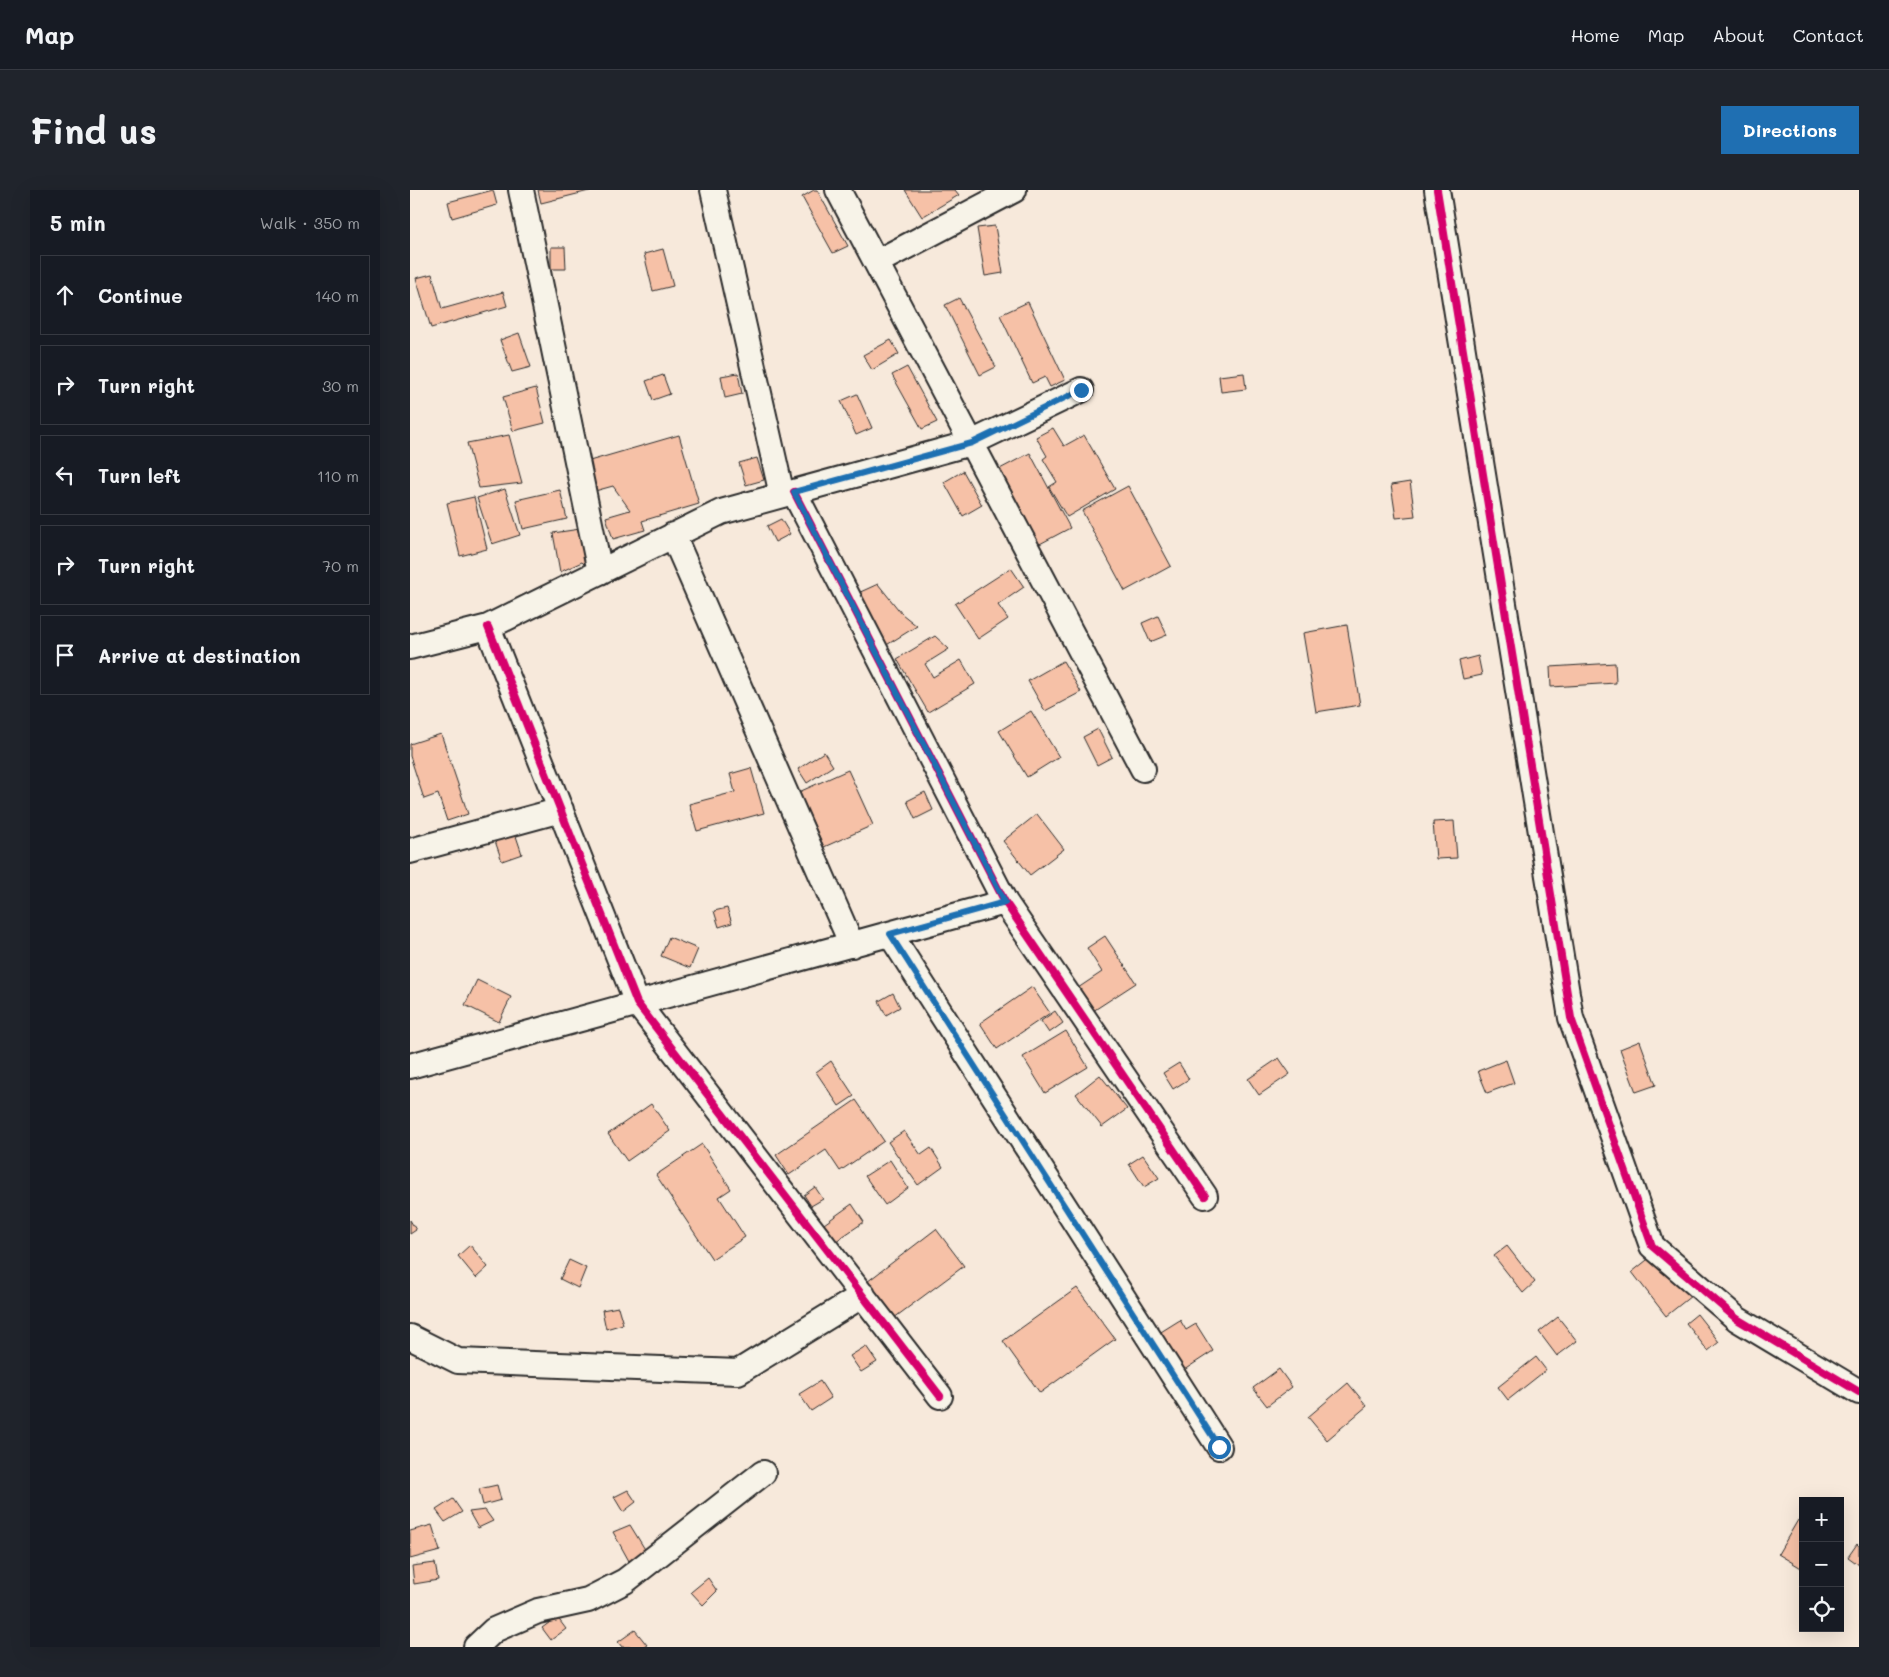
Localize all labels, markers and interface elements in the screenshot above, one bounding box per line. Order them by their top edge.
text: Map [25,19,74,50]
text: Home [1571,23,1620,47]
text: Map [1648,23,1684,47]
text: About [1712,23,1765,47]
text: Contact [1793,23,1864,47]
button: Directions [1721,106,1859,154]
text: Find us [30,107,157,153]
text: 5 min [50,209,106,236]
text: Walk · 350 m [260,212,360,233]
icon: ahead [51,281,79,309]
text: Continue [98,283,183,308]
text: 140 m [315,285,359,306]
icon: right [51,371,79,399]
text: Turn right [98,373,195,398]
text: 30 m [322,375,359,396]
route end [1070,379,1093,402]
icon: left [51,461,79,489]
text: Turn left [98,463,181,488]
text: 110 m [317,465,359,486]
icon: right [51,551,79,579]
text: Turn right [98,553,195,578]
text: 70 m [322,555,359,576]
icon: arrive [51,641,79,669]
text: Arrive at destination [98,643,301,668]
route start [1208,1436,1231,1459]
map controls [1799,1497,1844,1632]
button: + [1799,1497,1844,1542]
button: − [1799,1542,1844,1587]
button: locate [1799,1587,1844,1632]

